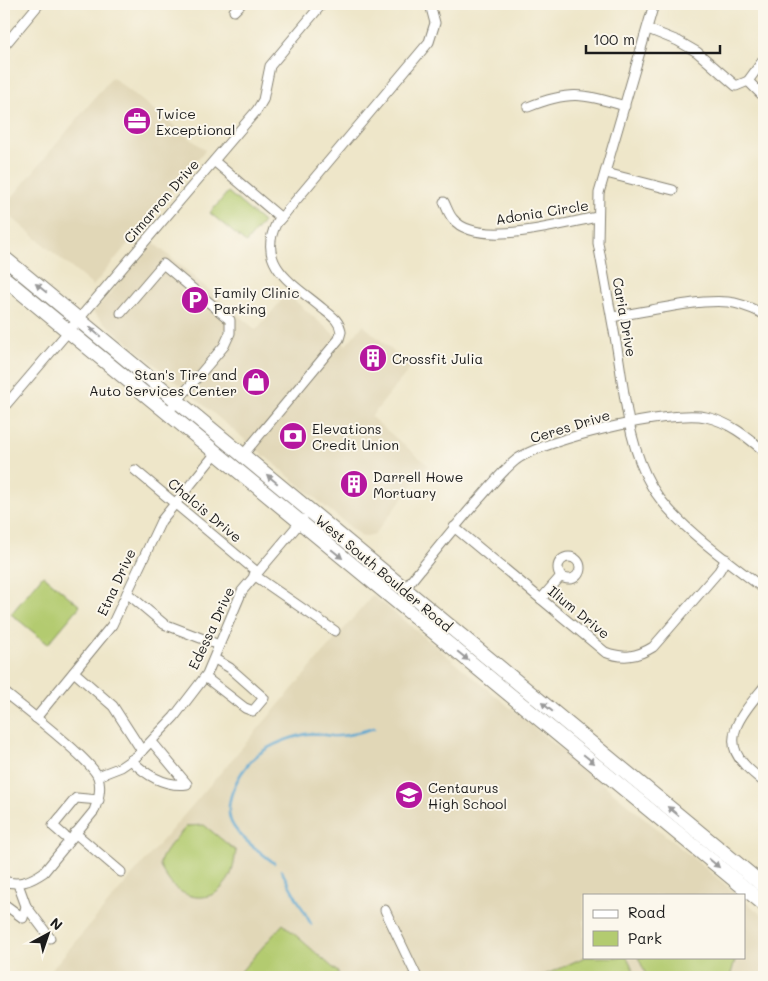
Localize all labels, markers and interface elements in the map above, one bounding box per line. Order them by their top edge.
scale bar [586,22,719,54]
text: 100 m [593,29,635,49]
place label: Twice Exceptional [156,104,235,139]
office icon: Twice Exceptional [122,106,152,136]
street label: Cimarron Drive [119,155,203,247]
street label: Adonia Circle [494,195,590,229]
street label: Caria Drive [609,276,641,358]
one-way arrow [35,283,48,294]
place label: Family Clinic Parking [214,283,299,318]
parking icon: Family Clinic Parking [180,285,210,315]
one-way arrow [89,327,102,338]
building icon: Crossfit Julia [358,343,388,373]
place label: Crossfit Julia [392,349,483,368]
place label: Stan's Tire and Auto Services Center [89,365,237,400]
shop icon: Stan's Tire and Auto Services Center [241,367,271,397]
street label: Ceres Drive [528,405,612,447]
place label: Elevations Credit Union [312,419,399,454]
bank icon: Elevations Credit Union [278,421,308,451]
place label: Darrell Howe Mortuary [373,467,463,502]
building icon: Darrell Howe Mortuary [339,469,369,499]
street label: Chalcis Drive [164,473,246,547]
one-way arrow [266,474,279,485]
street label: West South Boulder Road [312,510,456,636]
street label: Etna Drive [92,545,140,619]
one-way arrow [330,548,343,559]
street label: Ilium Drive [544,581,614,643]
street label: Edessa Drive [184,583,238,673]
one-way arrow [456,651,469,662]
one-way arrow [541,702,554,713]
one-way arrow [582,754,595,765]
place label: Centaurus High School [428,778,507,813]
school or university icon: Centaurus High School [394,780,424,810]
one-way arrow [666,805,679,816]
one-way arrow [707,857,720,868]
legend [583,894,746,958]
text: Road [628,902,665,922]
north arrow [22,908,72,958]
text: N [46,913,67,934]
text: Park [628,928,662,948]

